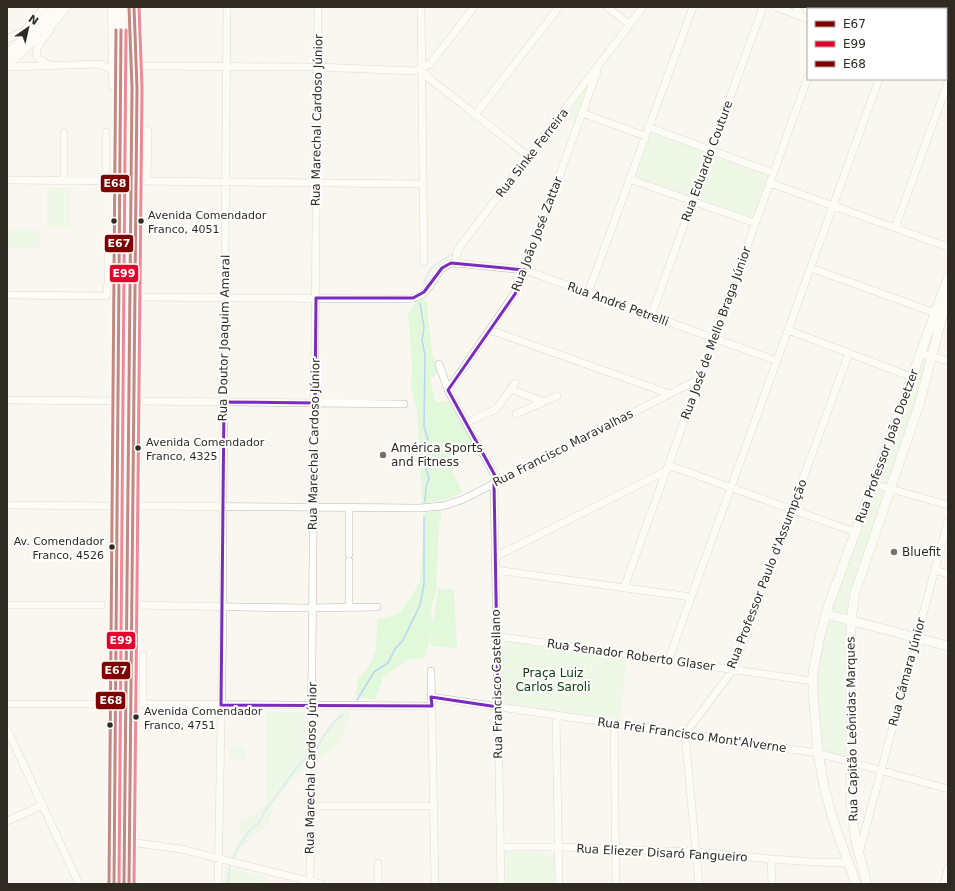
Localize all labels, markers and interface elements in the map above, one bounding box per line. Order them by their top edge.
north arrow [8,8,48,48]
legend [807,8,947,80]
text: N [26,12,41,28]
text: E67 [843,17,866,31]
street label: Rua Marechal Cardoso Júnior [308,34,326,206]
text: E99 [843,37,866,51]
text: E68 [843,57,866,71]
street label: Rua Eduardo Couture [679,99,735,223]
street label: Rua Sinke Ferreira [493,106,571,200]
line badge: E68 [100,174,130,193]
street label: Rua João José Zattar [509,175,565,293]
text: E68 [104,177,126,190]
place label: Avenida Comendador Franco, 4051 [148,209,267,236]
unlabelled marker [109,216,119,226]
marker: Avenida Comendador Franco, 4051 [136,216,146,226]
line badge: E67 [104,234,134,253]
text: E67 [108,237,130,250]
street label: Rua José de Mello Braga Júnior [678,245,754,421]
street label: Rua Doutor Joaquim Amaral [216,255,232,421]
line badge: E99 [109,264,139,283]
text: E99 [113,267,135,280]
street label: Rua André Petrelli [565,279,671,329]
street label: Rua Marechal Cardoso Júnior [305,358,323,530]
street label: Rua Professor João Doetzer [853,367,921,525]
street label: Rua Francisco Maravalhas [491,406,635,490]
place label: Avenida Comendador Franco, 4325 [146,436,265,463]
place label: América Sports and Fitness [391,441,483,469]
marker: Avenida Comendador Franco, 4325 [133,443,143,453]
marker: América Sports and Fitness [378,450,388,460]
street label: Rua Professor Paulo d'Assumpção [724,477,810,671]
place label: Av. Comendador Franco, 4526 [14,535,104,562]
marker: Av. Comendador Franco, 4526 [107,542,117,552]
place label: Bluefit [902,545,941,559]
marker: Bluefit [889,547,899,557]
street label: Rua Francisco Castellano [489,609,505,759]
street label: Rua Câmara Júnior [886,616,928,728]
line badge: E99 [106,631,136,650]
text: E99 [110,634,132,647]
street label: Rua Senador Roberto Glaser [546,636,716,674]
street label: Rua Capitão Leônidas Marques [843,636,861,822]
line badge: E67 [101,661,131,680]
text: E67 [105,664,127,677]
park label: Praça Luiz Carlos Saroli [515,666,591,694]
street label: Rua Marechal Cardoso Júnior [302,682,320,854]
line badge: E68 [95,691,126,710]
text: E68 [100,694,122,707]
place label: Avenida Comendador Franco, 4751 [144,705,263,732]
marker: Avenida Comendador Franco, 4751 [131,712,141,722]
street label: Rua Frei Francisco Mont'Alverne [597,715,787,755]
unlabelled marker [105,720,115,730]
street label: Rua Eliezer Disaró Fangueiro [576,842,748,864]

